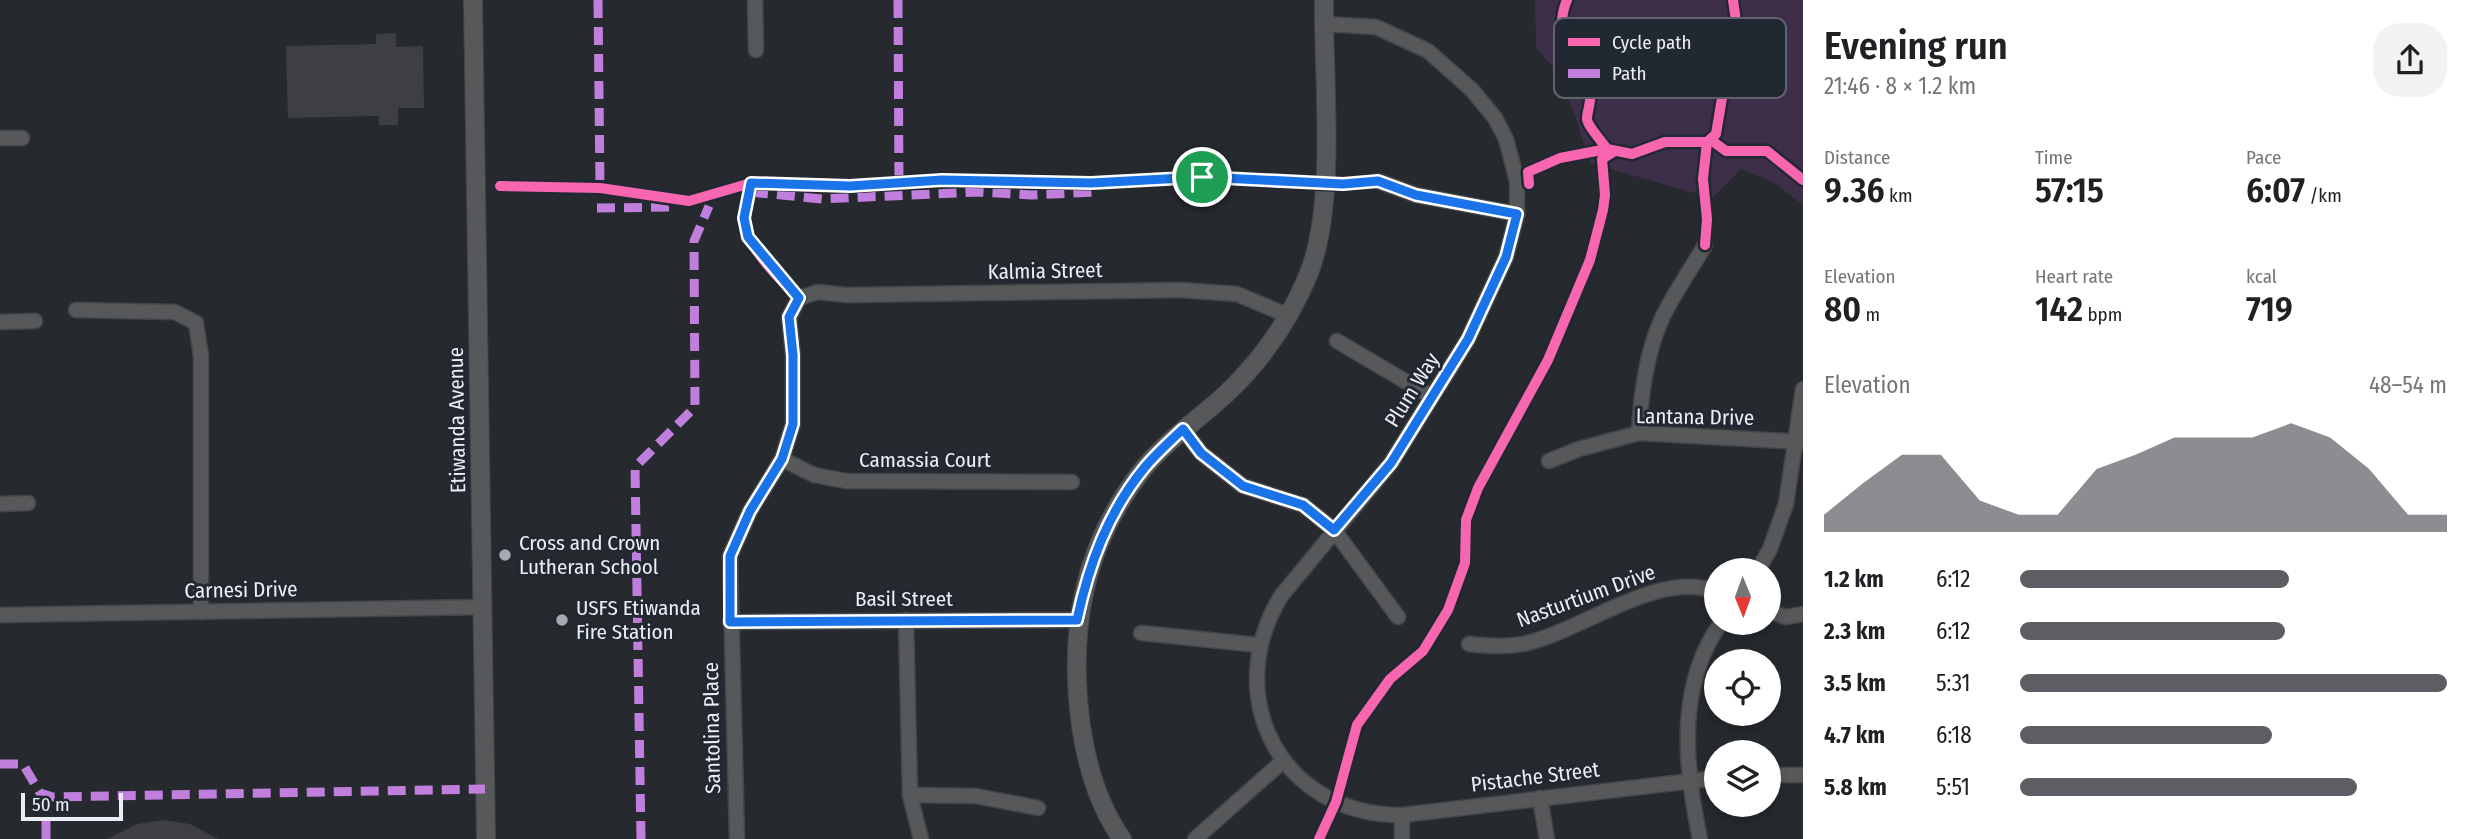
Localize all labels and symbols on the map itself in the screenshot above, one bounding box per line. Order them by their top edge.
legend [1554,18,1786,98]
text: Cycle path [1612,31,1691,54]
text: Path [1612,62,1647,85]
pin [1172,147,1232,207]
street label: Kalmia Street [987,257,1103,285]
street label: Etiwanda Avenue [443,347,471,493]
street label: Plum Way [1379,347,1445,432]
street label: Lantana Drive [1636,403,1754,431]
street label: Camassia Court [859,447,991,473]
place label: Cross and Crown Lutheran School [519,530,660,580]
marker: Cross and Crown Lutheran School [497,547,513,563]
north arrow [1704,558,1782,635]
street label: Nasturtium Drive [1513,559,1659,633]
street label: Carnesi Drive [184,576,298,604]
street label: Basil Street [855,586,953,612]
place label: USFS Etiwanda Fire Station [576,595,701,645]
marker: USFS Etiwanda Fire Station [554,612,570,628]
street label: Santolina Place [698,662,726,794]
street label: Pistache Street [1469,756,1601,798]
scale bar [21,790,122,822]

